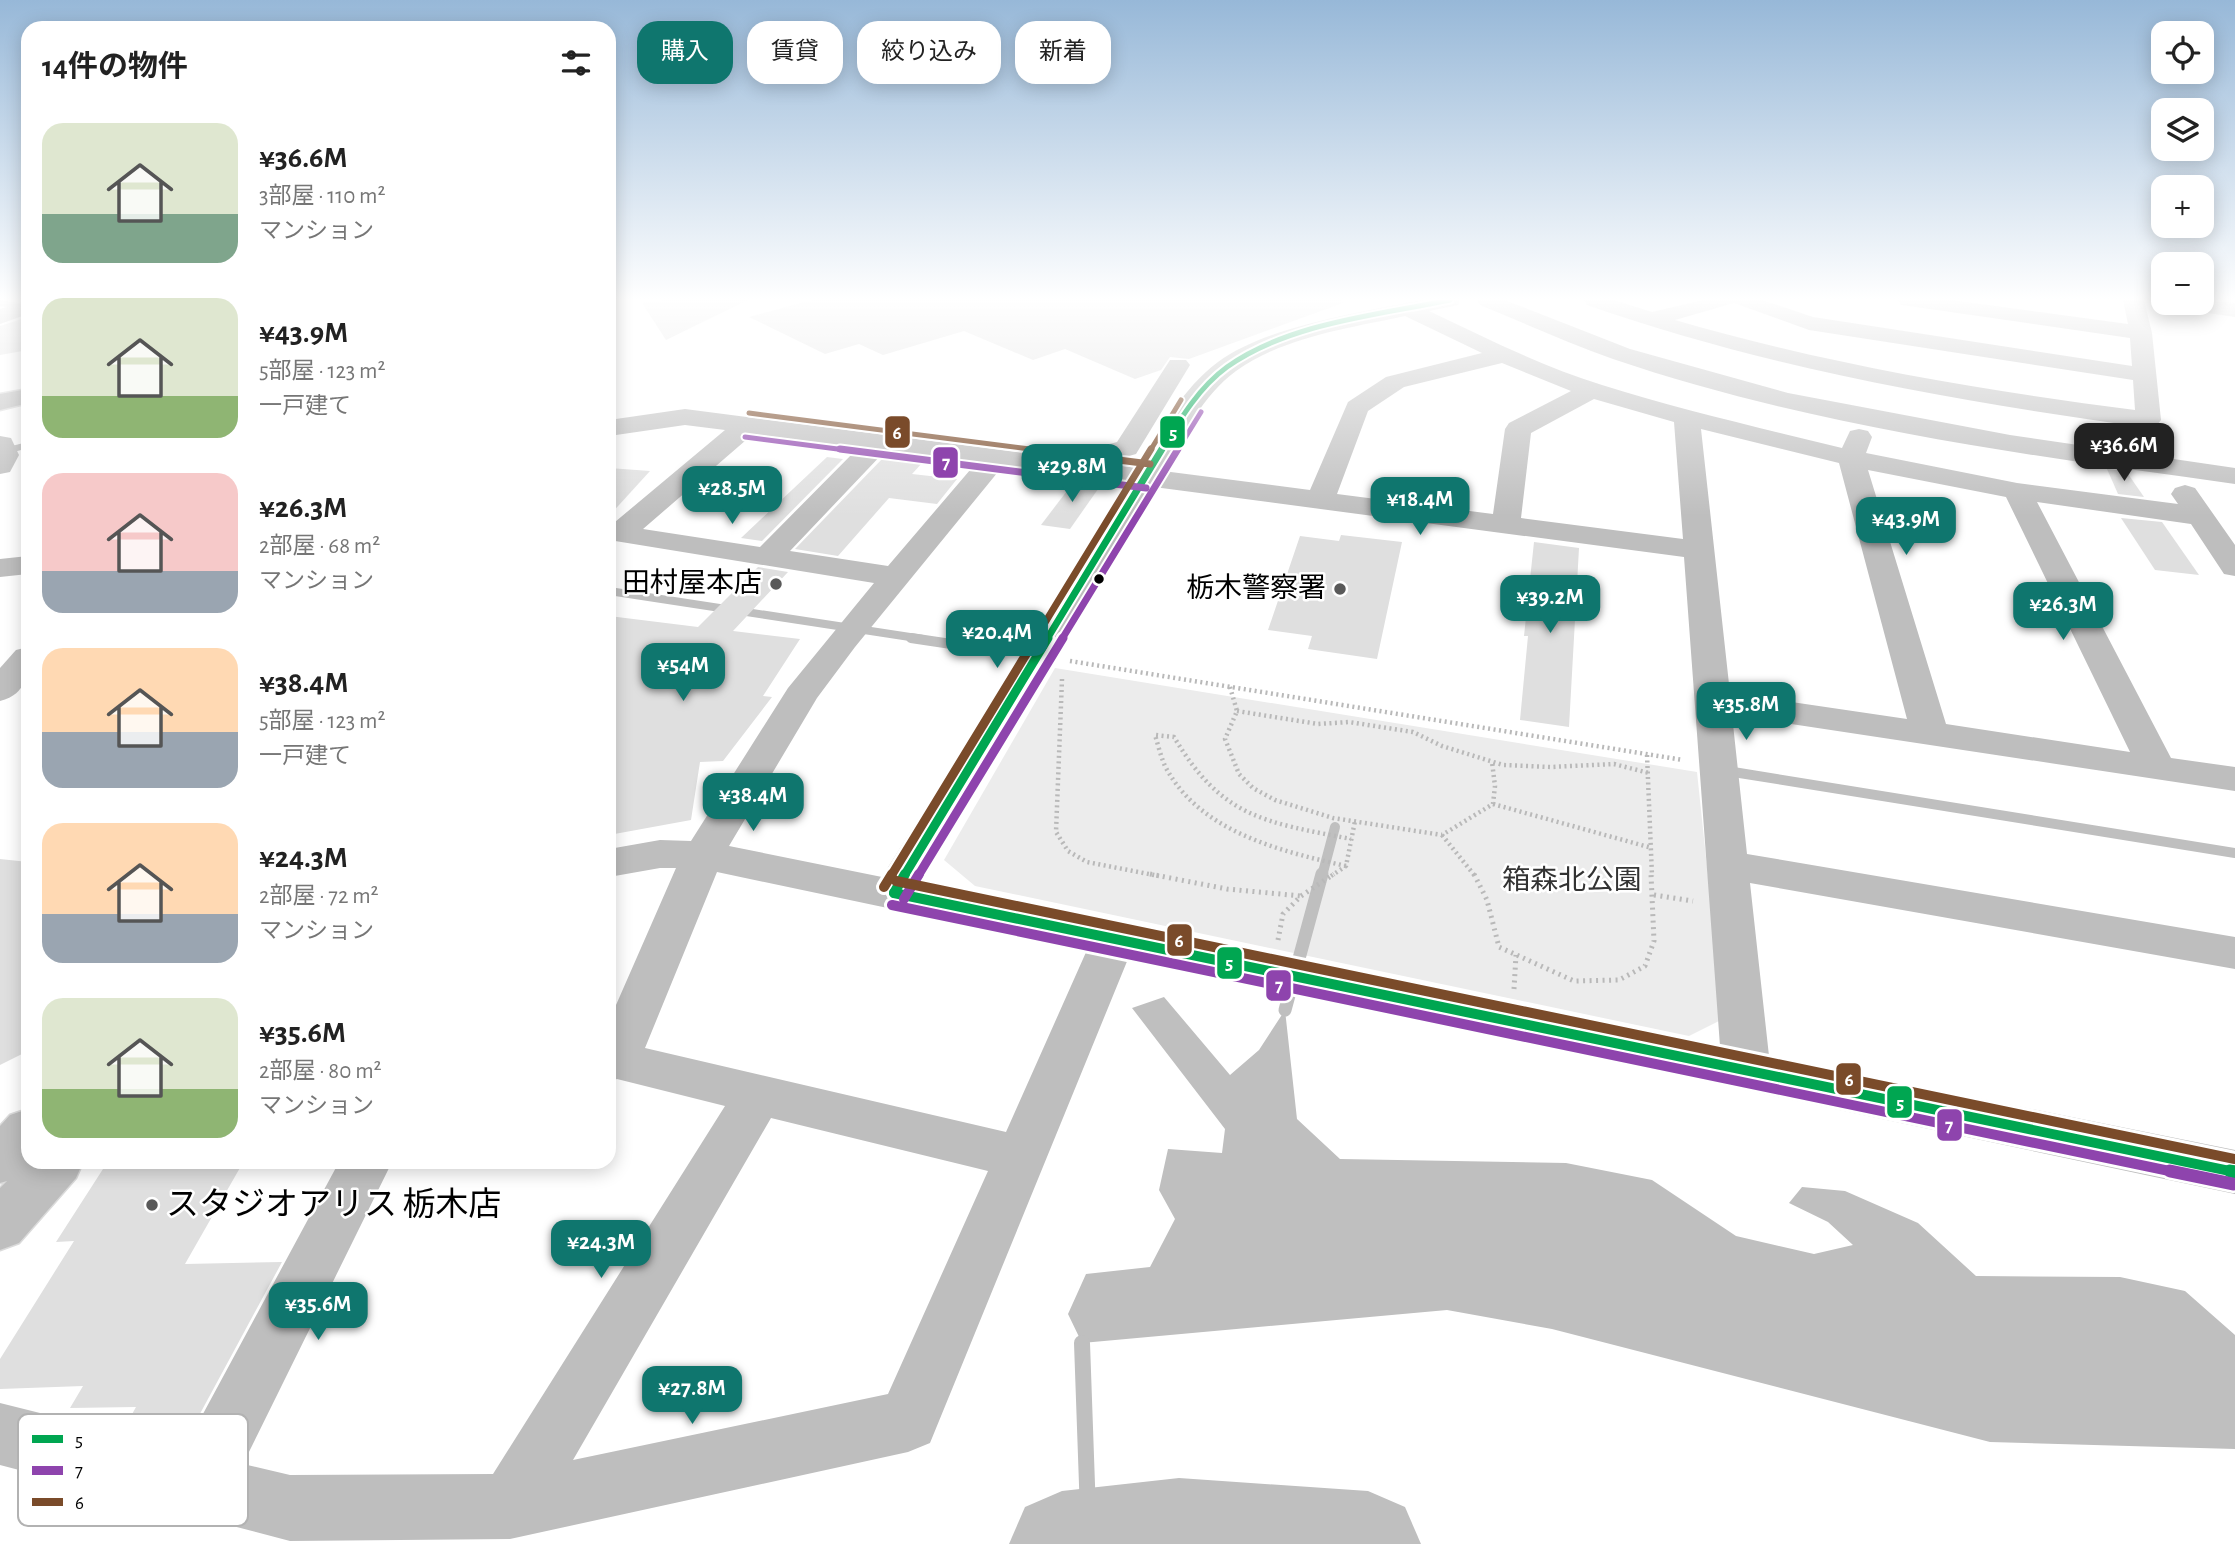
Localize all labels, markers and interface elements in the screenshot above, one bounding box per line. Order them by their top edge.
chip: 購入 [637,21,733,84]
chip: 賃貸 [747,21,843,84]
chip: 絞り込み [857,21,1001,84]
chip: 新着 [1015,21,1111,84]
map controls [2151,21,2214,315]
button: locate [2151,21,2214,84]
icon: filters [557,44,595,82]
text: 14件の物件 [42,52,188,82]
button: layers [2151,98,2214,161]
text: ¥36.6M [259,143,347,173]
icon: home [98,151,182,235]
button: + [2151,175,2214,238]
text: 3部屋 · 110 m² [259,185,386,208]
text: マンション [259,220,374,243]
button: − [2151,252,2214,315]
text: ¥43.9M [259,318,348,348]
icon: home [98,326,182,410]
text: 5部屋 · 123 m² [259,360,386,383]
text: 一戸建て [259,395,351,418]
line badge: 6 [884,415,911,449]
line badge: 5 [1159,415,1186,449]
text: 6 [892,424,902,443]
text: 5 [1169,424,1177,443]
pin: ¥36.6M [2067,424,2181,483]
text: ¥36.6M [2090,434,2158,457]
pin: ¥29.8M [1015,444,1129,504]
line badge: 7 [932,446,959,479]
text: 7 [942,454,950,473]
text: ¥29.8M [1038,455,1106,478]
pin: ¥28.5M [675,466,789,526]
text: ¥28.5M [698,477,766,500]
pin: ¥18.4M [1363,477,1477,537]
text: ¥18.4M [1387,488,1453,511]
text: ¥26.3M [259,493,347,523]
pin: ¥43.9M [1849,498,1963,557]
icon: home [98,501,182,585]
text: ¥43.9M [1872,508,1940,531]
text: 2部屋 · 68 m² [259,535,380,558]
place label: 田村屋本店 [622,568,762,598]
text: マンション [259,570,374,593]
unlabelled marker [1092,572,1106,586]
place label: 栃木警察署 [1186,573,1326,603]
marker: 田村屋本店 [768,576,784,592]
pin: ¥39.2M [1493,576,1607,635]
marker: 栃木警察署 [1332,581,1348,597]
pin: ¥26.3M [2006,582,2120,642]
text: ¥39.2M [1516,586,1584,609]
text: ¥26.3M [2029,593,2097,616]
pin: ¥20.4M [940,610,1054,670]
text: ¥20.4M [962,621,1032,644]
pin: ¥54M [642,644,724,703]
text: ¥54M [657,654,709,677]
text: ¥38.4M [259,668,348,698]
icon: home [98,676,182,760]
pin: ¥35.8M [1689,682,1803,742]
text: ¥35.8M [1713,693,1779,716]
text: 5部屋 · 123 m² [259,710,386,733]
text: 一戸建て [259,745,351,768]
pin: ¥38.4M [696,774,810,833]
text: ¥38.4M [719,784,787,807]
text: ¥24.3M [259,843,348,873]
icon: home [98,851,182,935]
park label: 箱森北公園 [1502,865,1642,895]
text: 2部屋 · 72 m² [259,885,379,908]
text: マンション [259,920,374,943]
line badge: 6 [1166,923,1193,957]
text: 6 [1174,932,1184,951]
line badge: 5 [1216,946,1243,980]
text: 5 [1225,954,1233,973]
line badge: 7 [1265,969,1292,1002]
text: 7 [1275,977,1283,996]
text: ¥35.6M [259,1018,346,1048]
icon: home [98,1026,182,1110]
text: 2部屋 · 80 m² [259,1060,382,1083]
line badge: 6 [1835,1062,1862,1096]
text: 6 [1844,1071,1854,1090]
line badge: 5 [1886,1085,1913,1119]
text: 5 [1896,1094,1904,1113]
text: マンション [259,1095,374,1118]
line badge: 7 [1936,1108,1963,1142]
text: 7 [1945,1117,1953,1136]
place label: スタジオアリス 栃木店 [166,1187,501,1222]
marker: スタジオアリス 栃木店 [144,1197,160,1213]
pin: ¥24.3M [544,1220,658,1280]
text: ¥24.3M [567,1231,635,1254]
pin: ¥35.6M [261,1282,375,1342]
text: ¥35.6M [285,1293,351,1316]
pin: ¥27.8M [635,1366,749,1426]
text: ¥27.8M [658,1377,726,1400]
legend [18,1414,248,1526]
text: 5 [75,1431,83,1450]
text: 7 [75,1462,83,1481]
text: 6 [75,1494,84,1513]

